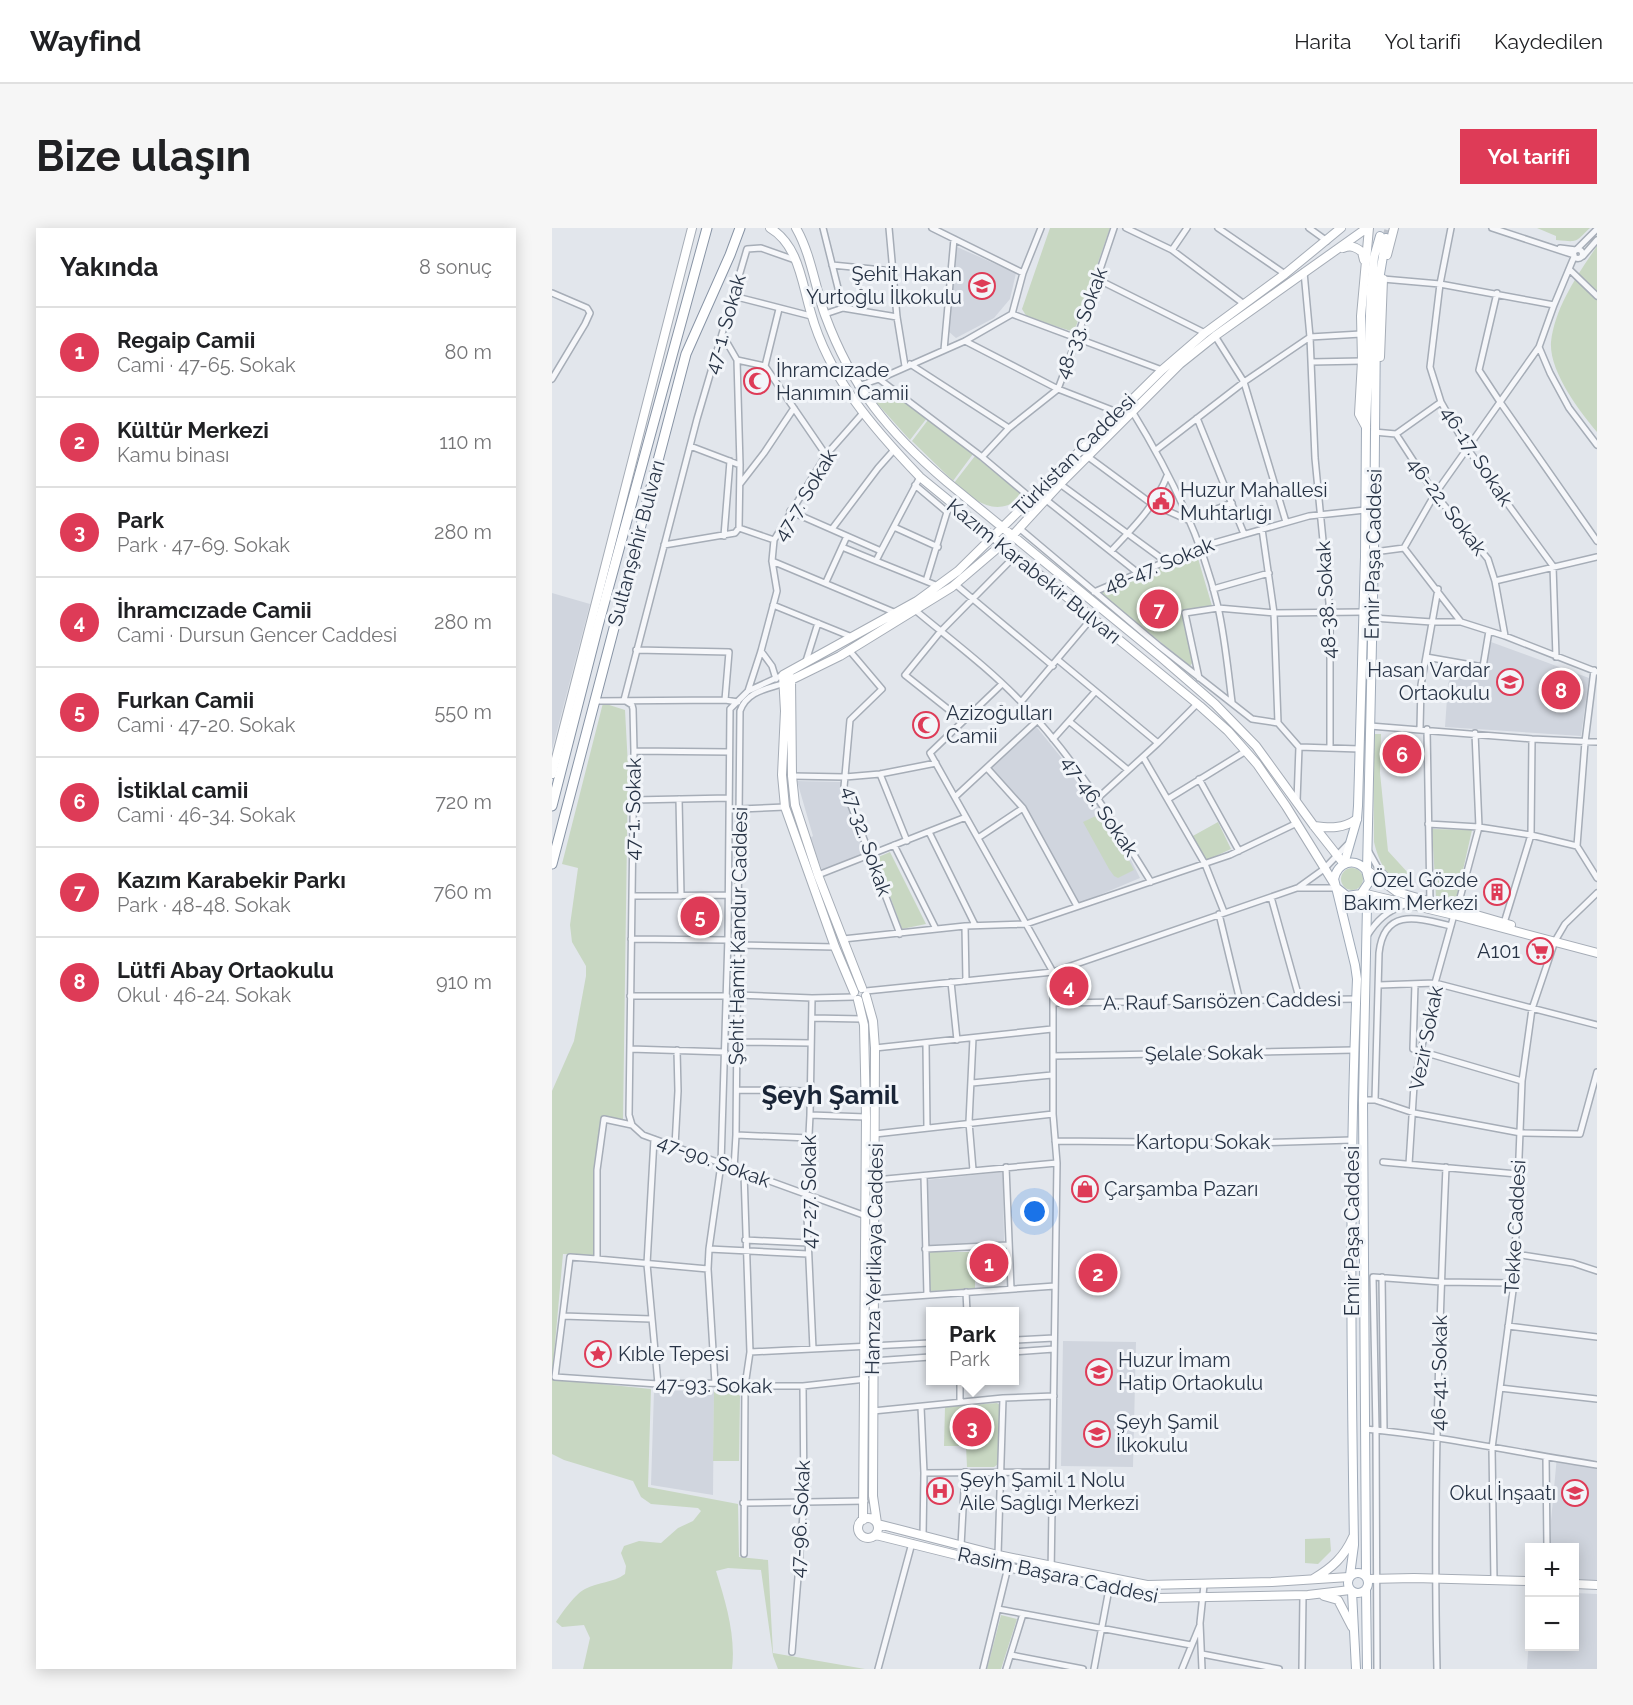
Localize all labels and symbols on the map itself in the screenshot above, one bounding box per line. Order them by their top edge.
place label: Şehit Hakan Yurtoğlu İlkokulu [806,262,962,309]
street label: 48-33. Sokak [1050,264,1112,382]
street label: 47-1. Sokak [699,271,751,377]
school or university icon: Şehit Hakan Yurtoğlu İlkokulu [967,271,997,301]
place label: İhramcızade Hanımın Camii [776,357,909,405]
mosque icon: İhramcızade Hanımın Camii [742,366,772,396]
street label: Türkistan Caddesi [1008,389,1140,521]
street label: 46-17. Sokak [1436,402,1518,511]
street label: 47-7. Sokak [768,444,842,545]
street label: 46-22. Sokak [1402,452,1492,560]
street label: Sultanşehir Bulvarı [602,457,670,629]
street label: Emir Paşa Caddesi [1360,468,1386,640]
place label: Huzur Mahallesi Muhtarlığı [1180,478,1328,525]
public building icon: Huzur Mahallesi Muhtarlığı [1146,486,1176,516]
street label: Kazım Karabekir Bulvarı [942,493,1126,649]
street label: 48-47. Sokak [1101,532,1218,598]
street label: 48-38. Sokak [1311,540,1341,660]
pin: 7 [1140,586,1178,632]
place label: Hasan Vardar Ortaokulu [1367,658,1490,705]
school or university icon: Hasan Vardar Ortaokulu [1495,667,1525,697]
pin: 8 [1542,668,1580,712]
place label: Azizoğulları Camii [946,701,1053,748]
mosque icon: Azizoğulları Camii [911,710,941,740]
pin: 6 [1382,732,1422,776]
street label: 47-46. Sokak [1057,751,1144,861]
street label: 47-1. Sokak [620,757,646,861]
street label: 47-32. Sokak [837,783,897,900]
street label: Şehit Hamit Kandur Caddesi [724,807,752,1065]
place label: Özel Gözde Bakım Merkezi [1343,868,1478,915]
building icon: Özel Gözde Bakım Merkezi [1482,877,1512,907]
pin: 5 [680,894,720,938]
supermarket icon: A101 [1525,936,1555,966]
place label: A101 [1477,939,1520,963]
pin: 4 [1050,964,1088,1008]
street label: Vezir Sokak [1404,983,1448,1092]
street label: A. Rauf Sarısözen Caddesi [1103,987,1341,1015]
street label: Şelale Sokak [1144,1040,1264,1066]
district label: Şeyh Şamil [761,1080,899,1110]
street label: 47-90. Sokak [654,1129,774,1193]
street label: Kartopu Sokak [1136,1130,1271,1154]
street label: 47-27. Sokak [797,1135,821,1249]
street label: Hamza Yerlikaya Caddesi [860,1143,888,1375]
street label: Emir Paşa Caddesi [1340,1146,1364,1316]
street label: Tekke Caddesi [1499,1159,1531,1295]
shop icon: Çarşamba Pazarı [1070,1174,1100,1204]
place label: Çarşamba Pazarı [1104,1177,1258,1201]
your location [1020,1197,1049,1226]
pin: 1 [970,1240,1008,1286]
pin: 2 [1078,1250,1118,1296]
street label: 46-41. Sokak [1426,1315,1452,1431]
place icon: Kıble Tepesi [583,1339,613,1369]
place label: Kıble Tepesi [618,1342,729,1366]
place label: Huzur İmam Hatip Ortaokulu [1118,1347,1263,1395]
school or university icon: Huzur İmam Hatip Ortaokulu [1084,1357,1114,1387]
street label: 47-93. Sokak [655,1372,773,1398]
pin: 3 [952,1404,992,1450]
place label: Şeyh Şamil İlkokulu [1116,1410,1219,1457]
school or university icon: Şeyh Şamil İlkokulu [1082,1419,1112,1449]
street label: 47-96. Sokak [785,1459,815,1579]
place label: Şeyh Şamil 1 Nolu Aile Sağlığı Merkezi [960,1468,1139,1515]
hospital icon: Şeyh Şamil 1 Nolu Aile Sağlığı Merkezi [925,1476,955,1506]
school or university icon: Okul İnşaatı [1560,1478,1590,1508]
place label: Okul İnşaatı [1450,1480,1556,1505]
street label: Rasim Başara Caddesi [956,1542,1160,1608]

